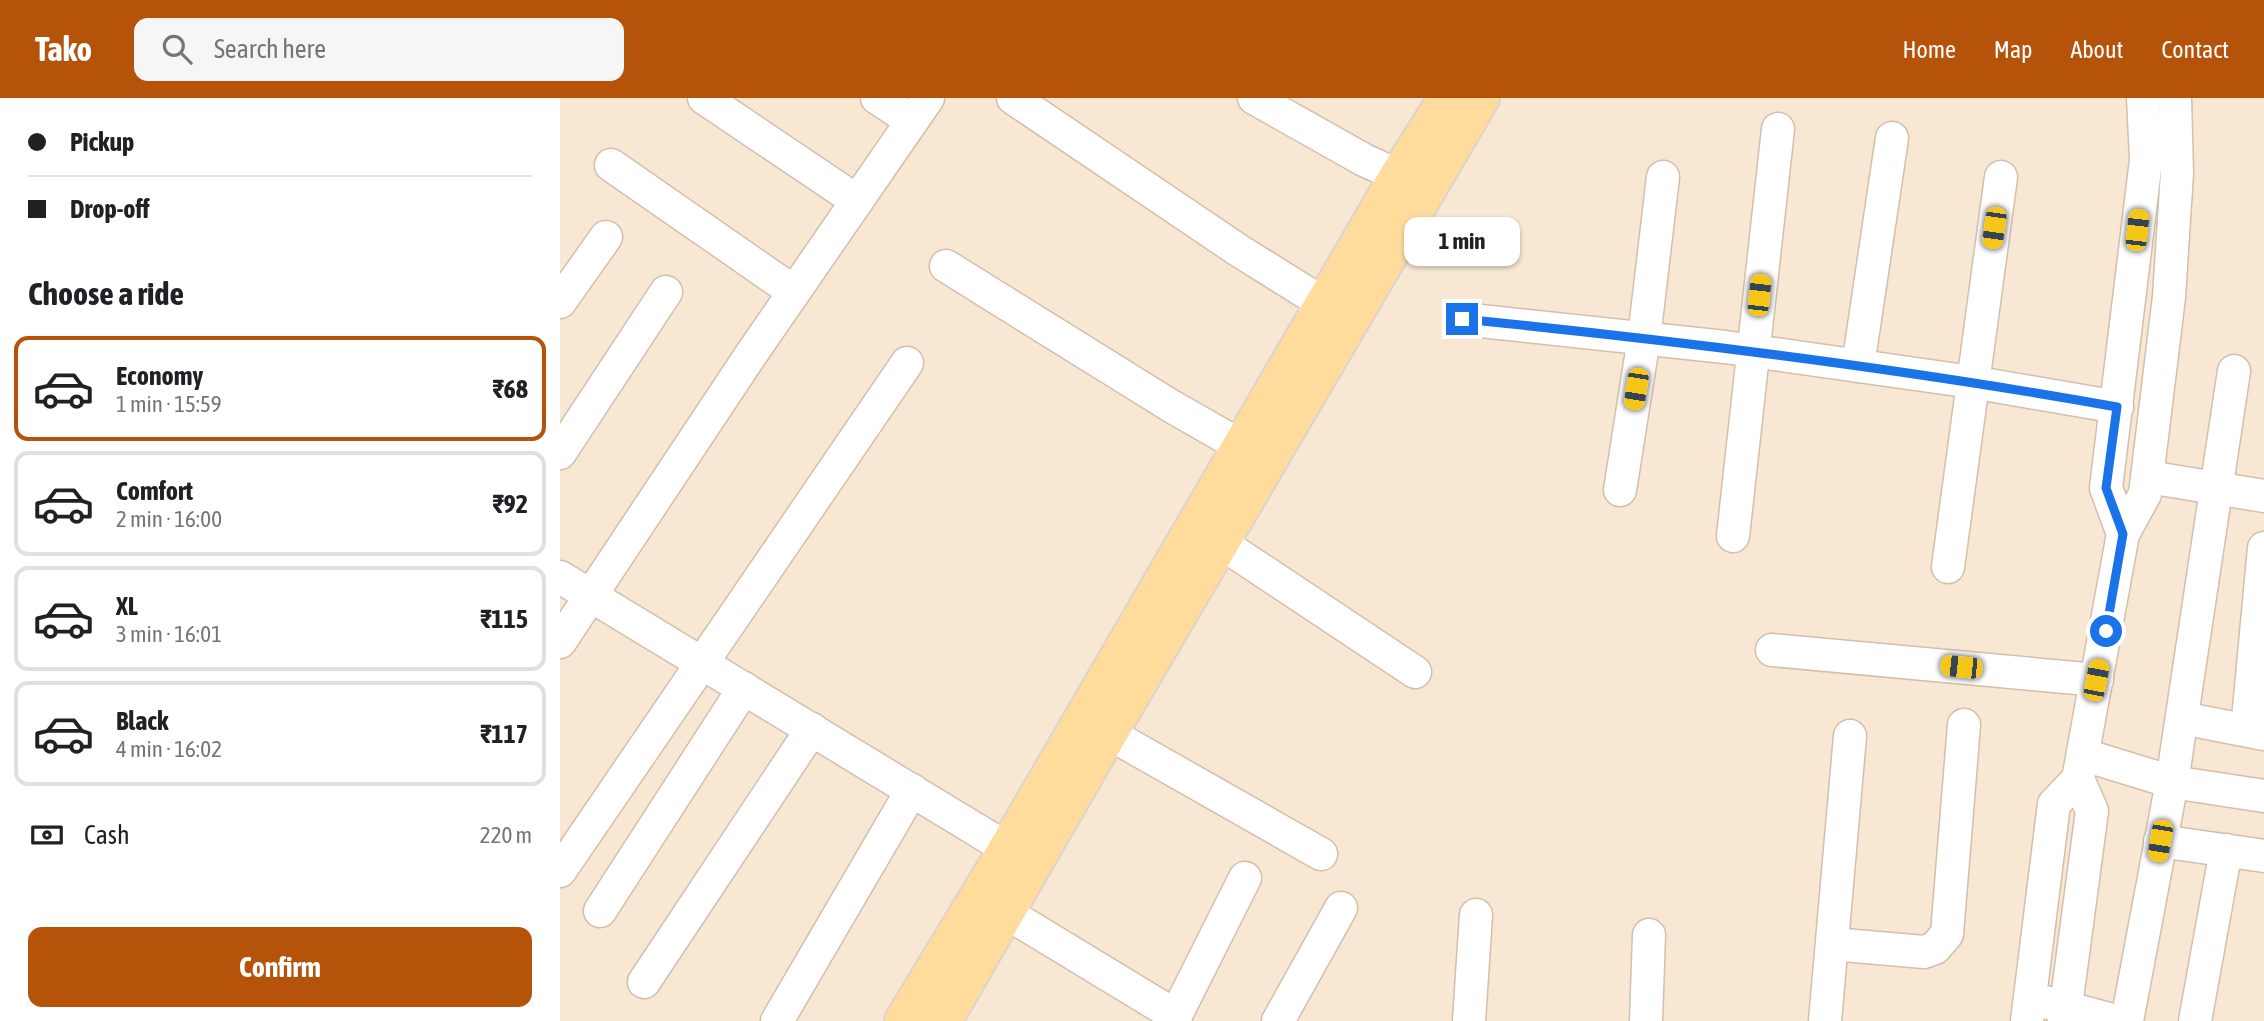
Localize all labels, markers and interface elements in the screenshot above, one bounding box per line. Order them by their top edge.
search box [134,18,624,81]
text: Tako [35,30,92,68]
icon: search [158,30,196,68]
text: Search here [214,34,326,64]
text: Home [1902,36,1956,63]
text: Map [1994,36,2032,63]
text: About [2070,36,2123,63]
text: Contact [2161,36,2229,63]
text: Pickup [70,127,134,157]
text: Drop-off [70,194,150,224]
car [1981,206,2008,250]
car [2125,208,2150,252]
callout: 1 min [1404,218,1520,266]
text: 1 min [1439,228,1485,254]
car [1747,273,1772,317]
text: Choose a ride [28,275,184,312]
route end [1446,303,1478,335]
icon: car [32,357,95,420]
text: Economy [116,361,203,391]
car [1623,367,1650,411]
text: ₹68 [492,374,528,404]
text: 1 min · 15:59 [116,391,222,417]
icon: car [32,472,95,535]
text: Comfort [116,476,193,506]
text: ₹92 [492,489,528,519]
text: 2 min · 16:00 [116,506,222,532]
icon: car [32,587,95,650]
text: XL [116,591,138,621]
text: ₹115 [480,604,528,634]
route start [2090,615,2122,647]
text: 3 min · 16:01 [116,621,222,647]
car [1940,654,1983,680]
car [2082,657,2111,703]
icon: car [32,702,95,765]
text: Black [116,706,168,736]
text: ₹117 [480,719,528,749]
text: 4 min · 16:02 [116,736,222,762]
icon: cash [28,816,66,854]
car [2147,818,2174,864]
text: Cash [84,820,130,850]
text: 220 m [480,822,532,848]
button: Confirm [28,927,532,1007]

